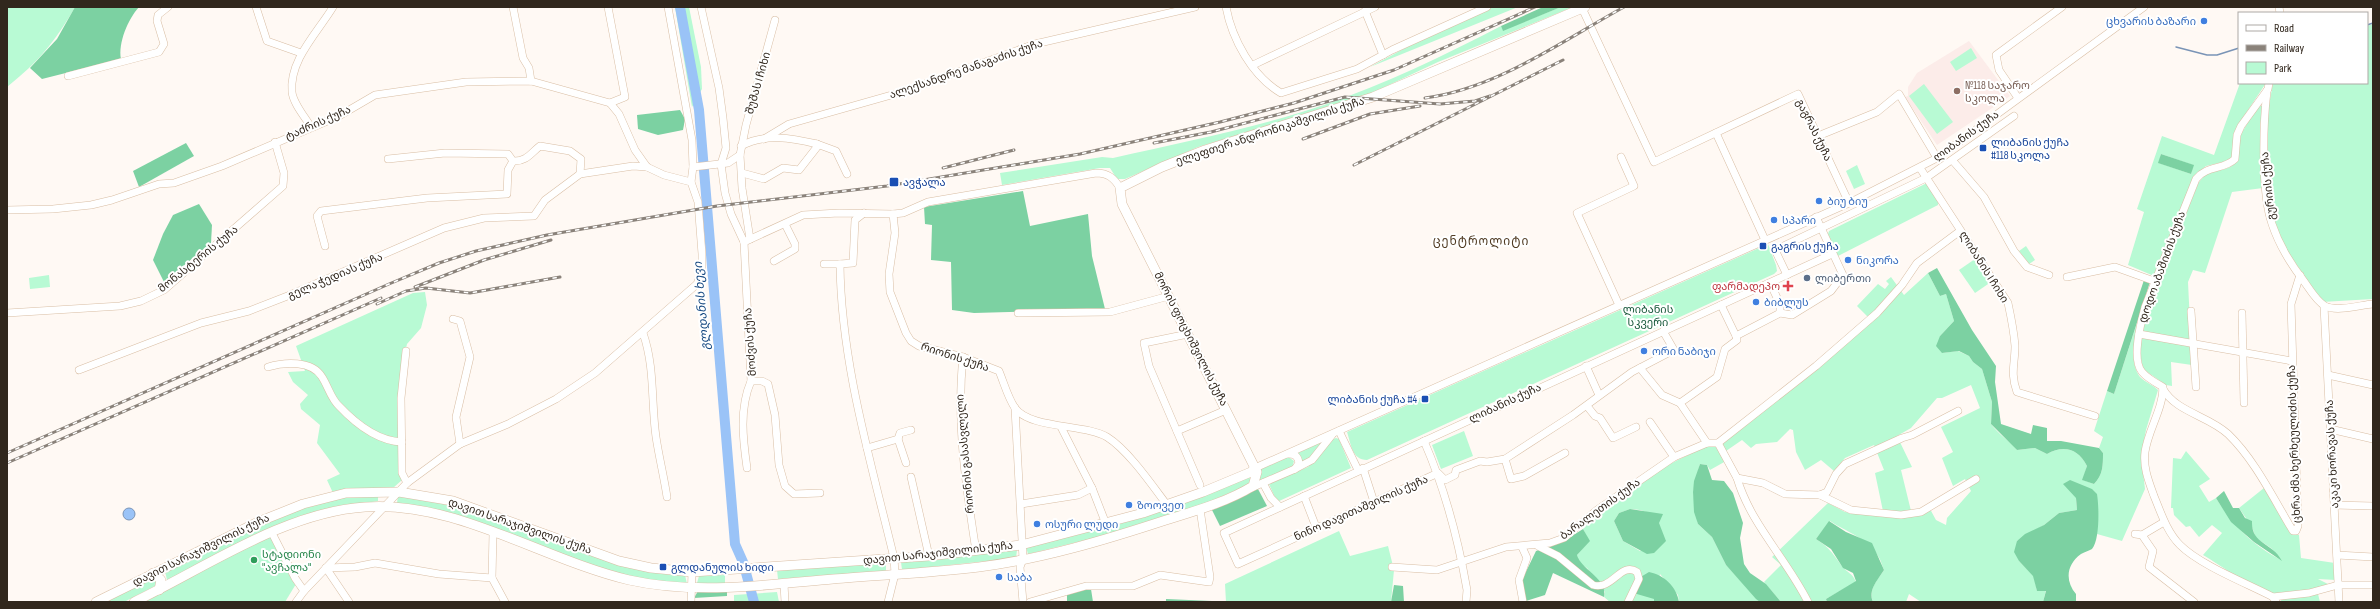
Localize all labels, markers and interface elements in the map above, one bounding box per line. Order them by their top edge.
legend [2238,12,2368,84]
place label: ცხვარის ბაზარი [2106,15,2196,28]
marker: ცხვარის ბაზარი [2199,16,2209,26]
text: Road [2274,21,2294,36]
street label: ალექსანდრე მანაგაძის ქუჩა [888,37,1044,101]
text: Railway [2274,41,2305,56]
street label: შუშას I ჩიხი [743,50,773,116]
text: Park [2274,61,2292,76]
place label: №118 საჯარო სკოლა [1965,79,2030,105]
marker: №118 საჯარო სკოლა [1952,86,1962,96]
street label: ელეფთერ ანდრონიკაშვილის ქუჩა [1174,94,1366,168]
street label: გაგრას ქუჩა [1793,97,1835,163]
street label: ტაძრის ქუჩა [283,103,353,143]
street label: ლიბანის ქუჩა [1931,108,2001,164]
place label: ლიბანის ქუჩა #118 სკოლა [1991,136,2069,162]
marker: ლიბანის ქუჩა #118 სკოლა [1978,143,1988,153]
street label: გურიის ქუჩა [2258,151,2278,221]
marker: ავჭალა [888,176,900,188]
place label: ავჭალა [903,176,946,189]
place label: ბიუ ბიუ [1827,195,1868,208]
marker: ბიუ ბიუ [1814,196,1824,206]
street label: დოდო აბაშიძის ქუჩა [2136,210,2188,324]
place label: სპარი [1782,214,1816,227]
marker: სპარი [1769,215,1779,225]
street label: მონასტერის ქუჩა [155,223,241,295]
street label: ლიბანის I ჩიხი [1957,229,2011,305]
district label: ცენტროლიტი [1433,234,1529,249]
place label: გაგრის ქუჩა [1771,240,1839,253]
marker: გაგრის ქუჩა [1758,241,1768,251]
street label: გელა ჭედიას ქუჩა [286,250,384,302]
place label: ნიკორა [1856,254,1899,267]
marker: ნიკორა [1843,255,1853,265]
water label: გლდანის ხევი [691,260,713,351]
street label: მორის ფოცხიშვილის ქუჩა [1151,270,1231,408]
place label: ლიბერთი [1815,272,1871,285]
marker: ლიბერთი [1802,273,1812,283]
place label: ფარმადეპო [1712,280,1780,293]
marker: ფარმადეპო [1783,281,1793,291]
place label: ბიბლუს [1764,296,1809,309]
marker: ბიბლუს [1751,297,1761,307]
park label: ლიბანის სკვერი [1623,303,1674,329]
street label: მოძვის ქუჩა [741,307,759,377]
street label: რიონის ქუჩა [919,340,991,374]
place label: ორი ნაბიჯი [1652,345,1716,358]
marker: ორი ნაბიჯი [1639,346,1649,356]
street label: ცხრა ძმა ხერხეულიძის ქუჩა [2285,365,2303,523]
street label: ლიბანის ქუჩა [1467,381,1543,425]
place label: ლიბანის ქუჩა #4 [1328,393,1417,406]
street label: რიონის გასასვლელი [953,394,977,514]
marker: ლიბანის ქუჩა #4 [1420,394,1430,404]
street label: აკაკი ხორავას ქუჩა [2323,399,2341,509]
street label: ნინო დავითაშვილის ქუჩა [1292,472,1430,544]
street label: ბარალეთის ქუჩა [1557,476,1643,542]
street label: დავით სარაჯიშვილის ქუჩა [447,495,593,557]
place label: ზოოვეთ [1137,499,1184,512]
marker: ზოოვეთ [1124,500,1134,510]
street label: დავით სარაჯიშვილის ქუჩა [130,511,272,589]
place label: ოსური ლუდი [1045,518,1118,531]
marker: ოსური ლუდი [1032,519,1042,529]
street label: დავით სარაჯიშვილის ქუჩა [862,539,1014,567]
place label: სტადიონი "ავჩალა" [262,548,321,574]
marker: სტადიონი "ავჩალა" [249,555,259,565]
place label: გლდანულის ხიდი [671,561,774,574]
marker: გლდანულის ხიდი [658,562,668,572]
place label: საბა [1007,571,1032,584]
marker: საბა [994,572,1004,582]

